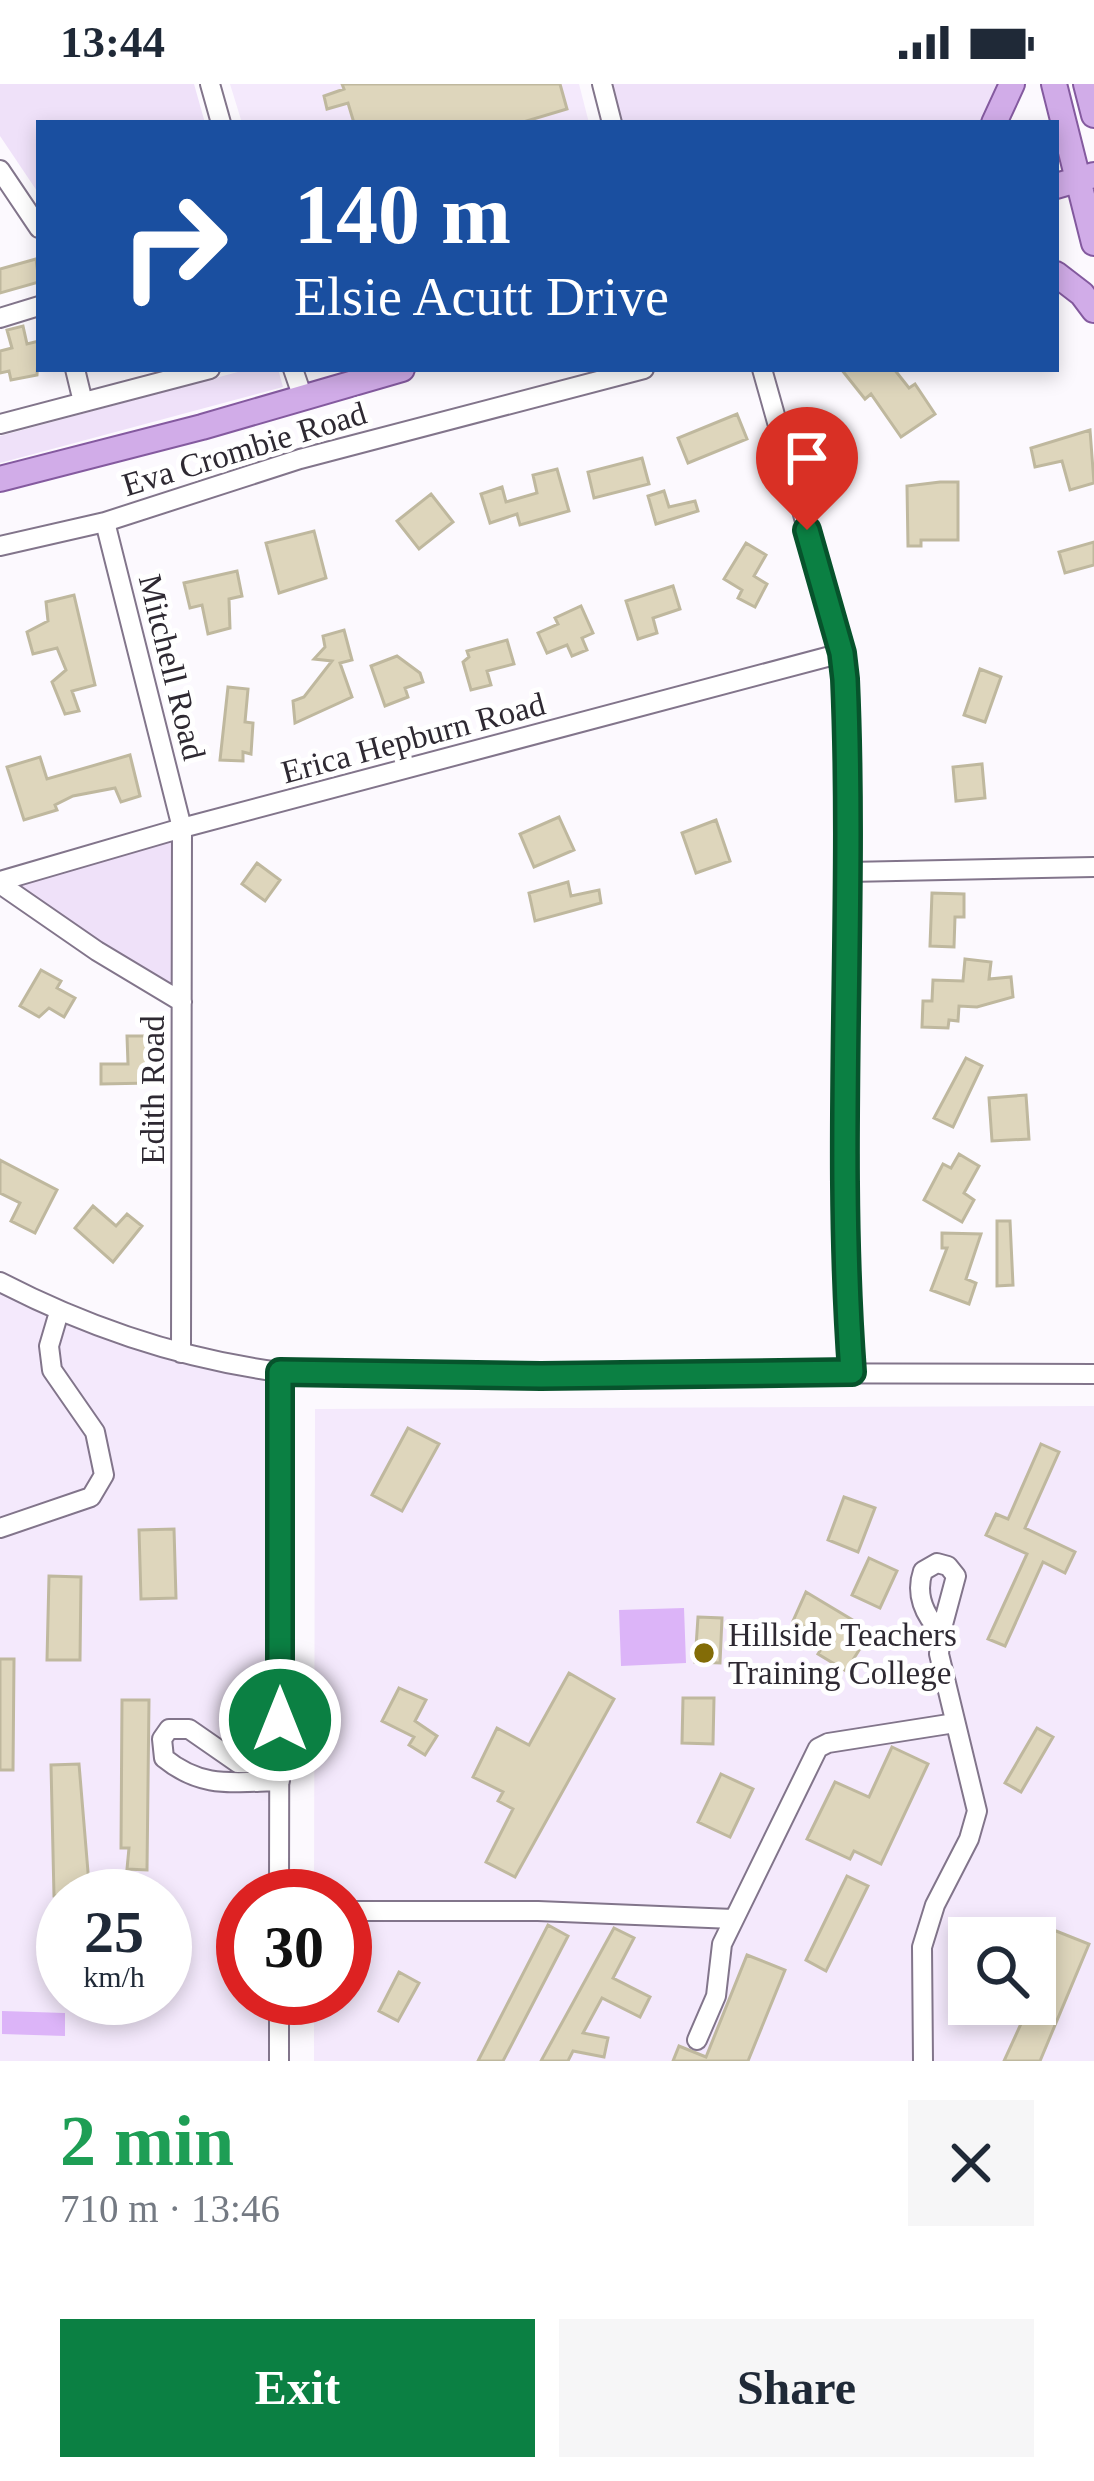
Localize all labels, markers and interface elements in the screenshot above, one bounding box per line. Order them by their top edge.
text: 13:44 [60,17,165,67]
icon: right [96,168,252,324]
text: 140 m [294,168,511,261]
text: Elsie Acutt Drive [294,267,669,327]
street label: Eva Crombie Road [118,395,371,503]
pin [756,407,858,530]
icon: arrive [774,425,840,491]
street label: Mitchell Road [132,571,213,764]
street label: Erica Hepburn Road [278,685,549,790]
street label: Edith Road [135,1015,171,1165]
place label: Hillside Teachers Training College [728,1617,957,1691]
marker: Hillside Teachers Training College [691,1640,717,1666]
position arrow [217,1657,343,1783]
speed limit sign: 30 [216,1869,372,2025]
text: 25 [84,1899,144,1965]
map controls [948,1917,1056,2025]
button: search [948,1917,1056,2025]
text: km/h [83,1960,145,1993]
button: close [908,2100,1034,2226]
text: 2 min [60,2101,234,2181]
text: 710 m · 13:46 [60,2187,280,2230]
button: Exit [60,2319,535,2457]
button: Share [559,2319,1034,2457]

